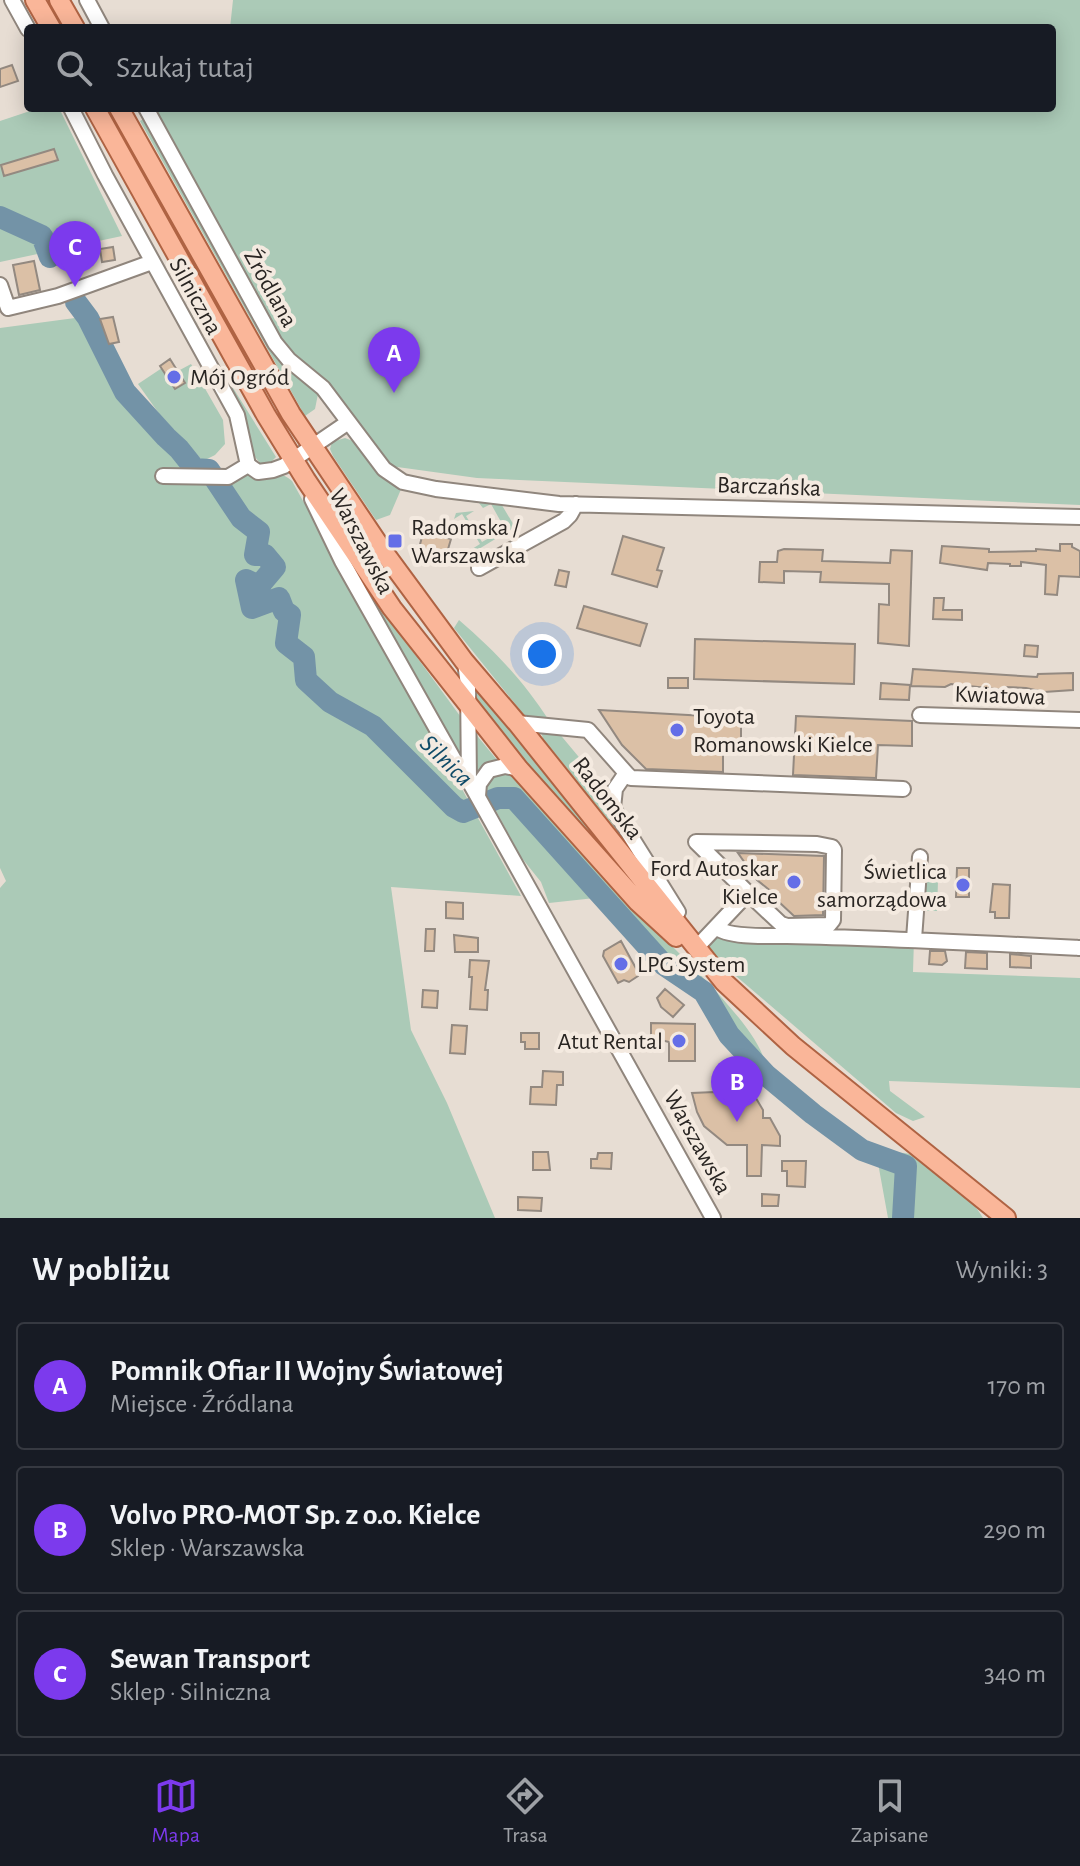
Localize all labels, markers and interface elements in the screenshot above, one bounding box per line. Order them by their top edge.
search box [24,24,1056,112]
icon: search [52,46,96,90]
text: Szukaj tutaj [116,53,254,83]
pin: C [49,221,101,287]
street label: Źródlana [239,245,303,331]
street label: Silniczna [164,254,226,339]
pin: A [368,327,420,393]
place label: Mój Ogród [190,366,289,390]
marker: Mój Ogród [165,368,183,386]
street label: Barczańska [716,473,821,501]
street label: Warszawska [324,485,398,598]
place label: Radomska / Warszawska [411,516,526,568]
marker: Radomska / Warszawska [386,532,404,550]
your location [522,634,562,674]
street label: Kwiatowa [954,682,1046,710]
place label: Toyota Romanowski Kielce [693,705,873,757]
marker: Toyota Romanowski Kielce [668,721,686,739]
water label: Silnica [415,730,478,792]
street label: Radomska [568,753,647,844]
place label: Ford Autoskar Kielce [650,857,778,909]
place label: Świetlica samorządowa [817,858,947,912]
marker: Ford Autoskar Kielce [785,873,803,891]
marker: Świetlica samorządowa [954,876,972,894]
place label: LPG System [637,953,745,977]
marker: LPG System [612,955,630,973]
place label: Atut Rental [558,1030,663,1054]
marker: Atut Rental [670,1032,688,1050]
pin: B [711,1056,763,1122]
street label: Warszawska [659,1086,735,1199]
text: W pobliżu [32,1253,170,1287]
text: Wyniki: 3 [955,1257,1048,1283]
text: Pomnik Ofiar II Wojny Światowej [110,1356,504,1386]
text: A [52,1373,68,1399]
text: 170 m [987,1373,1046,1399]
text: Miejsce · Źródlana [110,1391,294,1417]
text: Volvo PRO-MOT Sp. z o.o. Kielce [110,1500,480,1530]
text: B [52,1517,68,1543]
text: 290 m [983,1517,1046,1543]
text: Sklep · Warszawska [110,1535,305,1561]
text: Sewan Transport [110,1644,310,1674]
text: C [53,1661,67,1687]
text: 340 m [984,1661,1046,1687]
text: Sklep · Silniczna [110,1679,271,1705]
tab: Mapa [151,1774,200,1848]
tab: Trasa [503,1774,548,1848]
tab: Zapisane [851,1774,929,1848]

